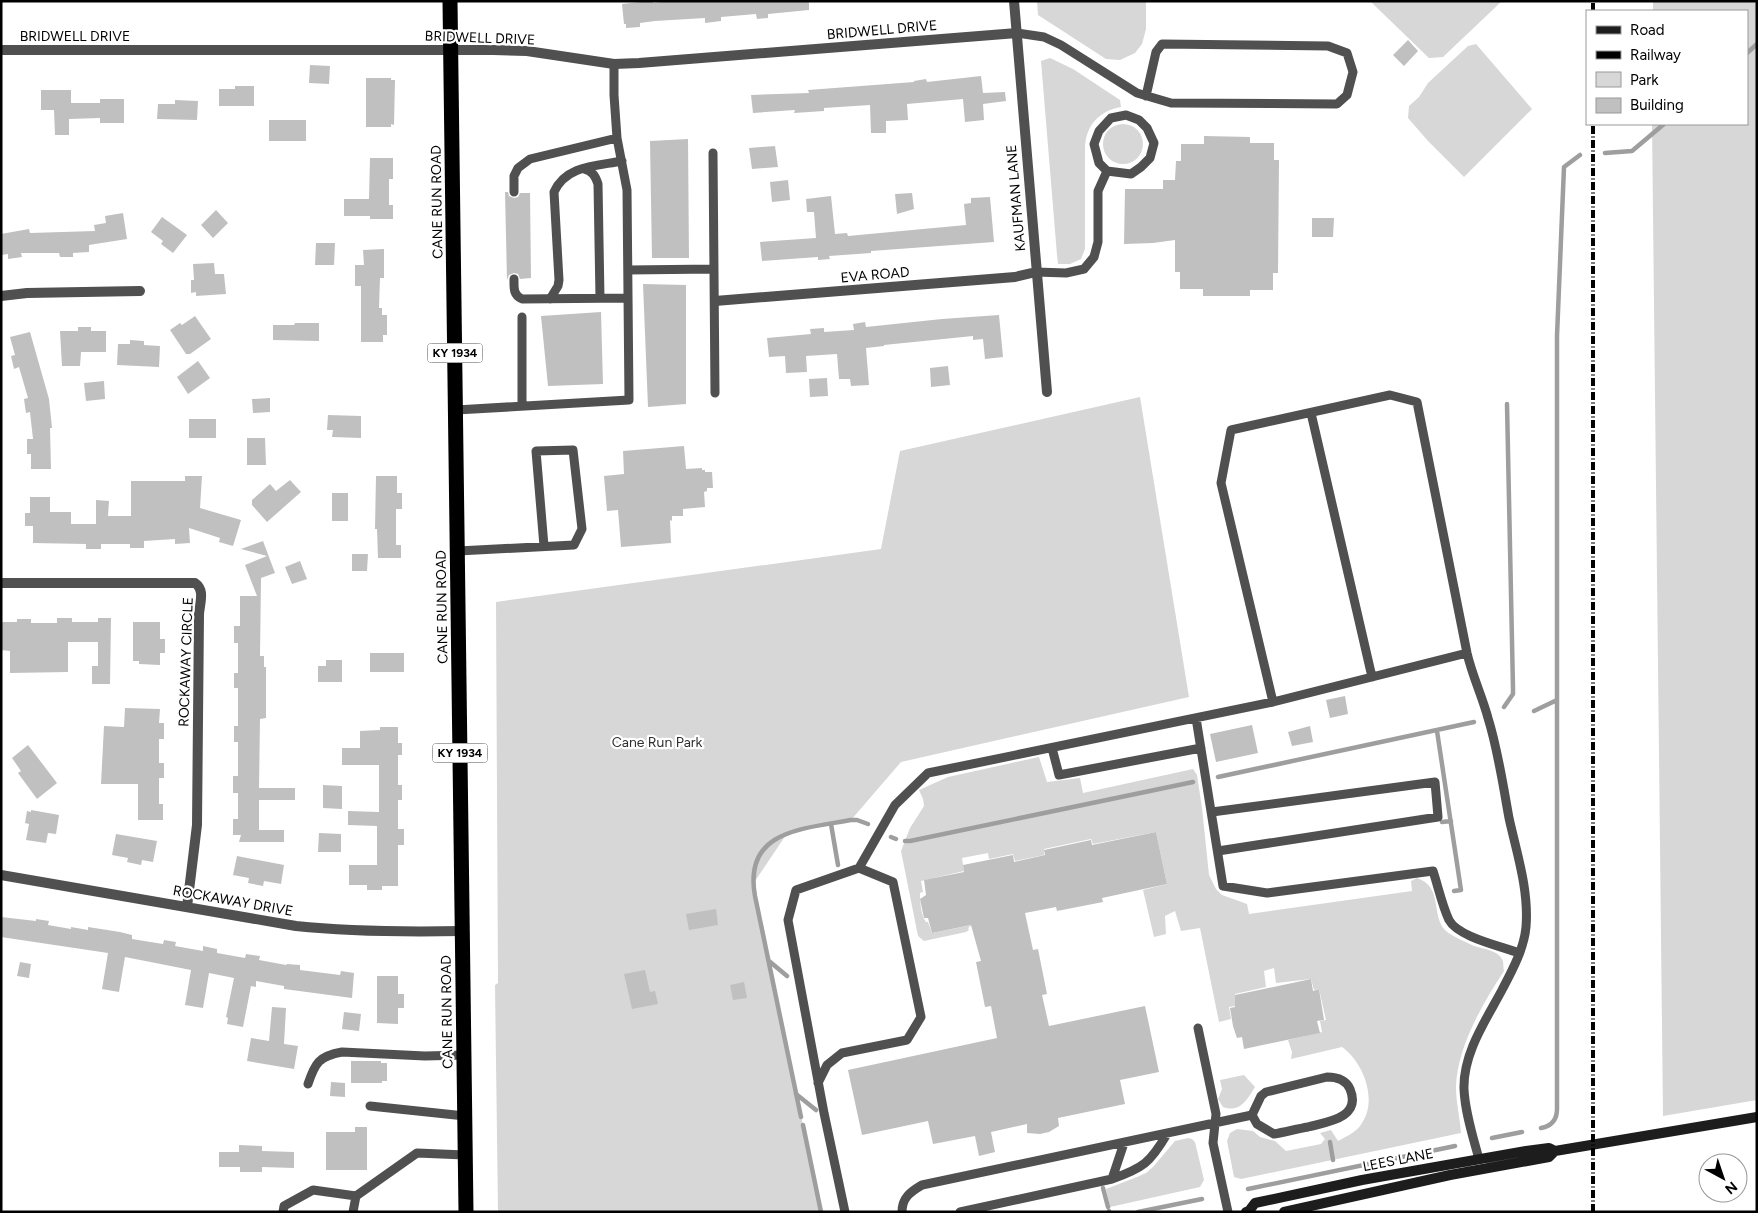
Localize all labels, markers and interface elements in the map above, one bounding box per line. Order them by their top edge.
legend [1586,10,1748,125]
street label: BRIDWELL DRIVE [826,17,938,43]
text: Road [1630,21,1665,39]
street label: BRIDWELL DRIVE [20,28,130,45]
street label: BRIDWELL DRIVE [424,28,536,48]
text: Railway [1630,46,1681,64]
text: Park [1630,71,1659,89]
text: Building [1630,96,1684,114]
street label: KAUFMAN LANE [1003,144,1029,252]
street label: CANE RUN ROAD [428,145,446,259]
street label: EVA ROAD [840,264,910,286]
road number: KY 1934 [428,343,482,362]
street label: CANE RUN ROAD [433,550,451,664]
street label: ROCKAWAY CIRCLE [175,597,197,727]
park label: Cane Run Park [612,734,703,751]
road number: KY 1934 [432,744,488,762]
street label: ROCKAWAY DRIVE [172,882,294,920]
street label: CANE RUN ROAD [438,955,456,1069]
street label: LEES LANE [1361,1145,1435,1175]
north arrow [1698,1153,1748,1203]
text: N [1721,1178,1741,1198]

